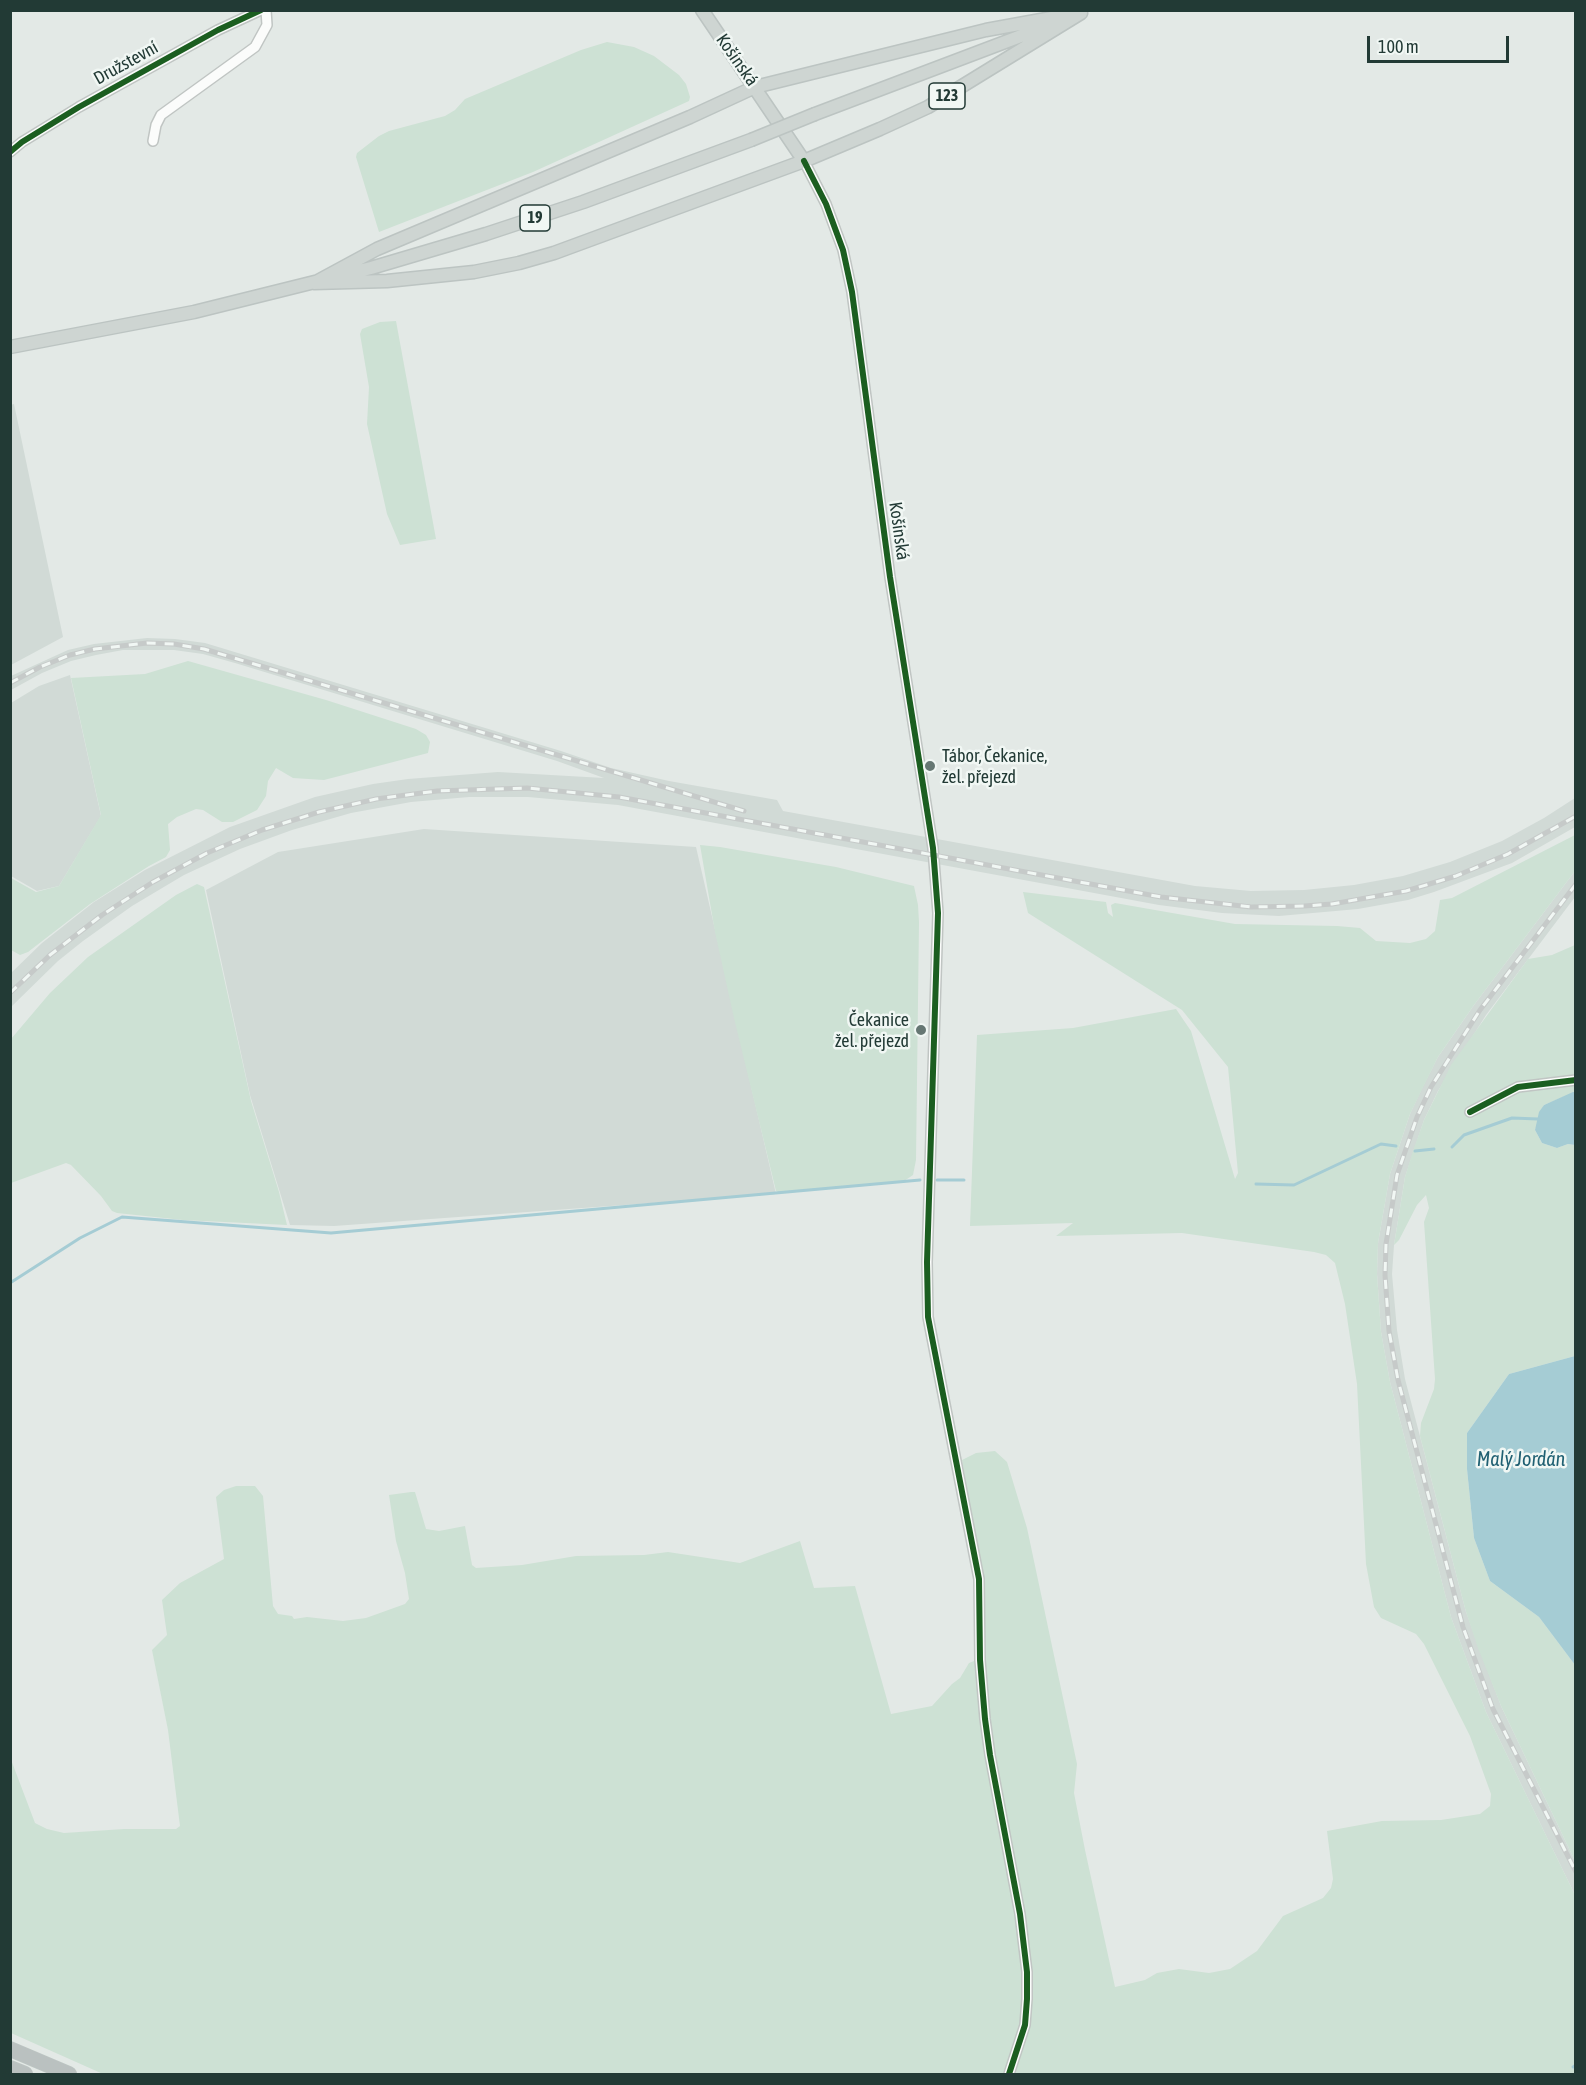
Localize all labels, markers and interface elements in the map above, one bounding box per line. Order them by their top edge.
scale bar [1370,24,1512,62]
street label: Košínská [711,30,763,90]
text: 100 m [1378,36,1419,57]
street label: Družstevní [90,37,162,89]
road number: 123 [929,83,965,109]
road number: 19 [520,205,550,231]
street label: Košínská [884,500,914,562]
place label: Tábor, Čekanice, žel. přejezd [942,745,1048,788]
marker: Tábor, Čekanice, žel. přejezd [923,759,937,773]
place label: Čekanice žel. přejezd [835,1009,909,1052]
marker: Čekanice žel. přejezd [914,1023,928,1037]
water label: Malý Jordán [1477,1448,1565,1472]

